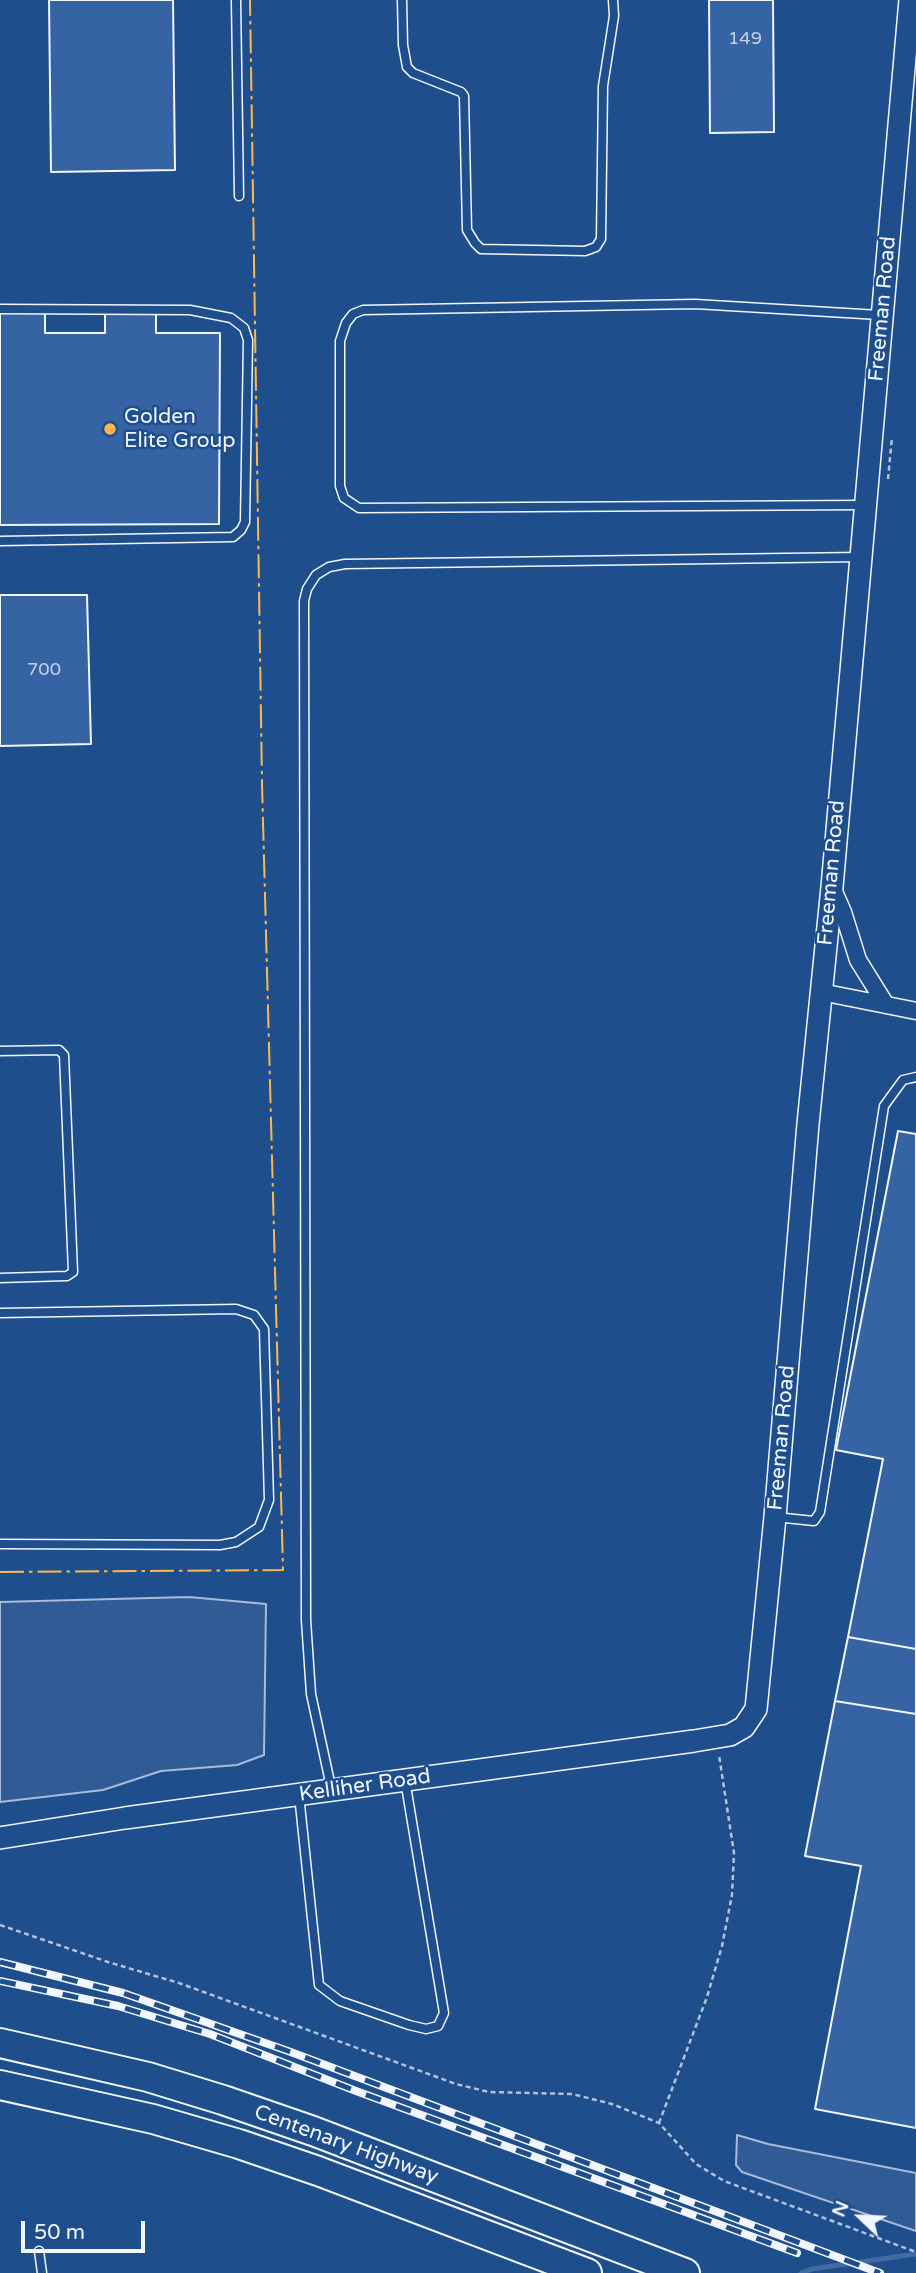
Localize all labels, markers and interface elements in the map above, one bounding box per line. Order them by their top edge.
house number: 149 [728,28,762,50]
street label: Freeman Road [864,235,902,383]
place label: Golden Elite Group [124,404,236,454]
marker: Golden Elite Group [102,421,118,437]
house number: 700 [27,659,61,681]
street label: Freeman Road [813,799,851,947]
street label: Freeman Road [763,1364,801,1512]
street label: Kelliher Road [298,1764,432,1808]
street label: Centenary Highway [251,2100,441,2190]
north arrow [825,2182,895,2252]
text: N [828,2197,854,2220]
scale bar [24,2206,149,2250]
text: 50 m [34,2220,85,2245]

